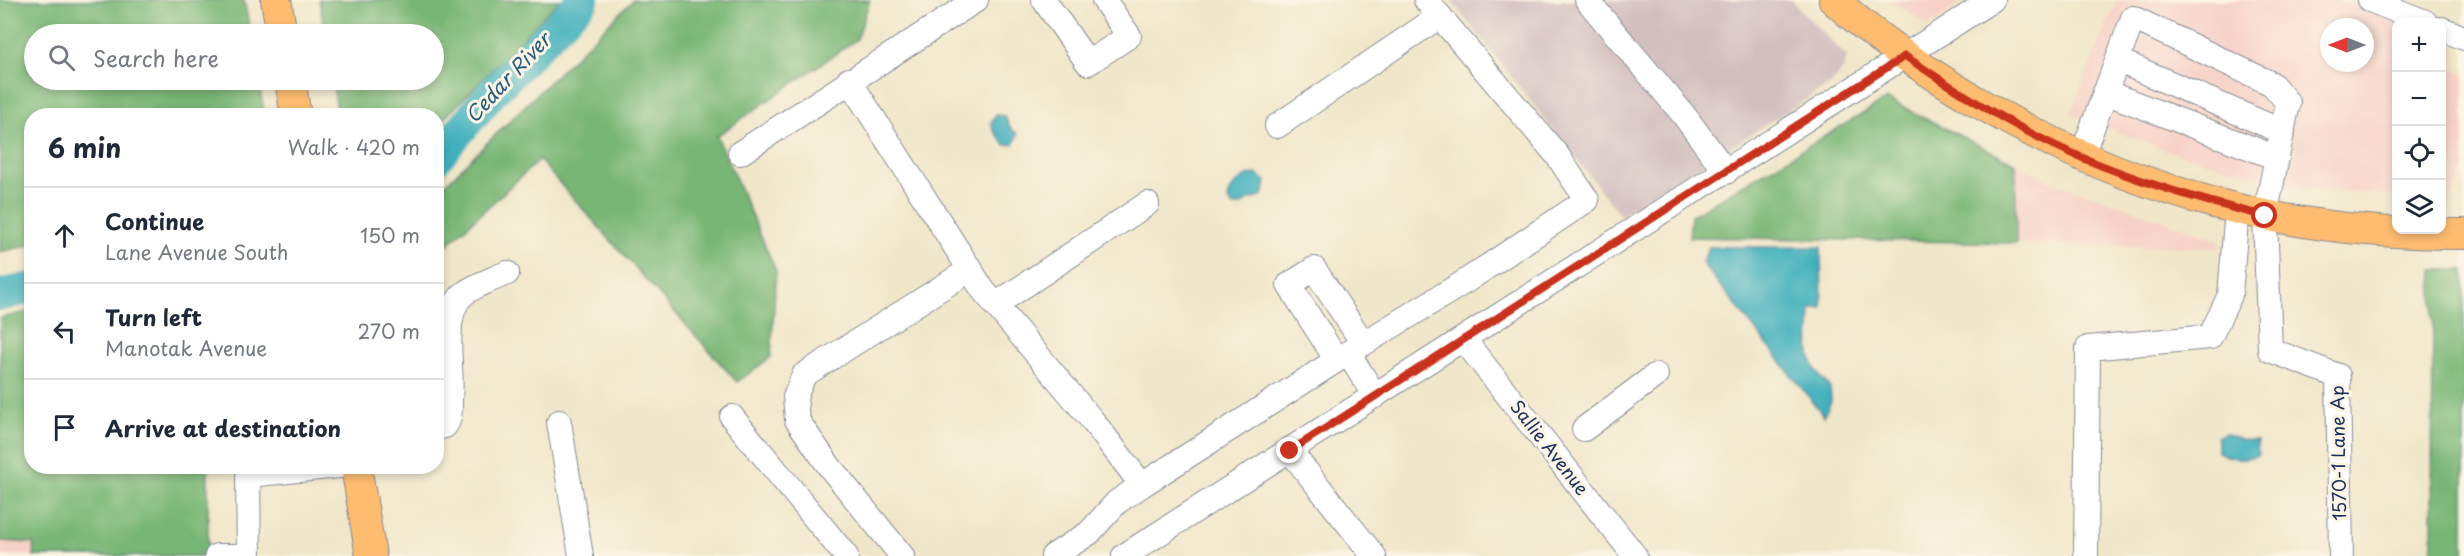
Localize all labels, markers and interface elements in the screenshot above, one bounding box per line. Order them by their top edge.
north arrow [2320,18,2374,72]
map controls [2392,18,2446,234]
button: + [2392,18,2446,72]
search box [24,24,444,90]
water label: Cedar River [458,24,558,129]
icon: search [45,41,78,74]
text: Search here [93,41,219,74]
button: − [2392,72,2446,126]
button: locate [2392,126,2446,180]
text: 6 min [48,128,121,167]
text: Walk · 420 m [288,132,420,162]
button: layers [2392,180,2446,234]
route start [2251,202,2277,228]
text: Continue [105,204,204,237]
icon: ahead [48,219,81,252]
text: 150 m [360,220,420,250]
text: Lane Avenue South [105,237,288,267]
text: Turn left [105,300,202,333]
icon: left [48,315,81,348]
text: 270 m [357,316,420,346]
text: Manotak Avenue [105,333,267,363]
street label: 1570-1 Lane Ap [2323,385,2352,521]
street label: Sallie Avenue [1504,394,1596,501]
icon: arrive [48,411,81,444]
text: Arrive at destination [105,411,341,444]
route end [1276,437,1302,463]

